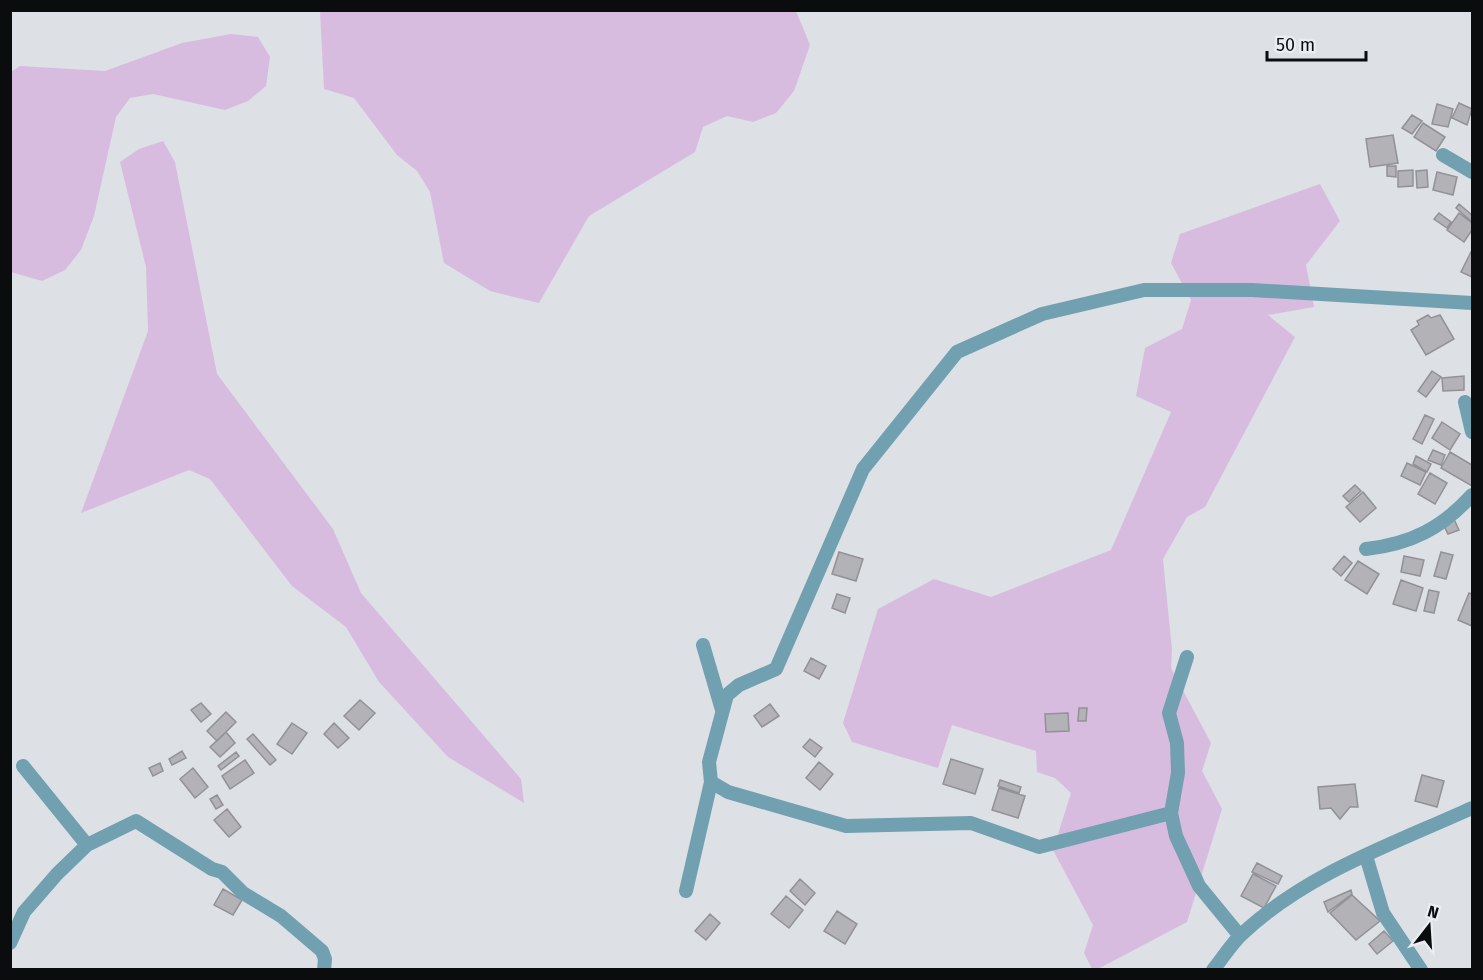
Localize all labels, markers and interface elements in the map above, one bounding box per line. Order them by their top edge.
scale bar [1267,24,1366,62]
text: 50 m [1276,34,1315,56]
north arrow [1399,896,1459,956]
text: N [1425,901,1441,923]

